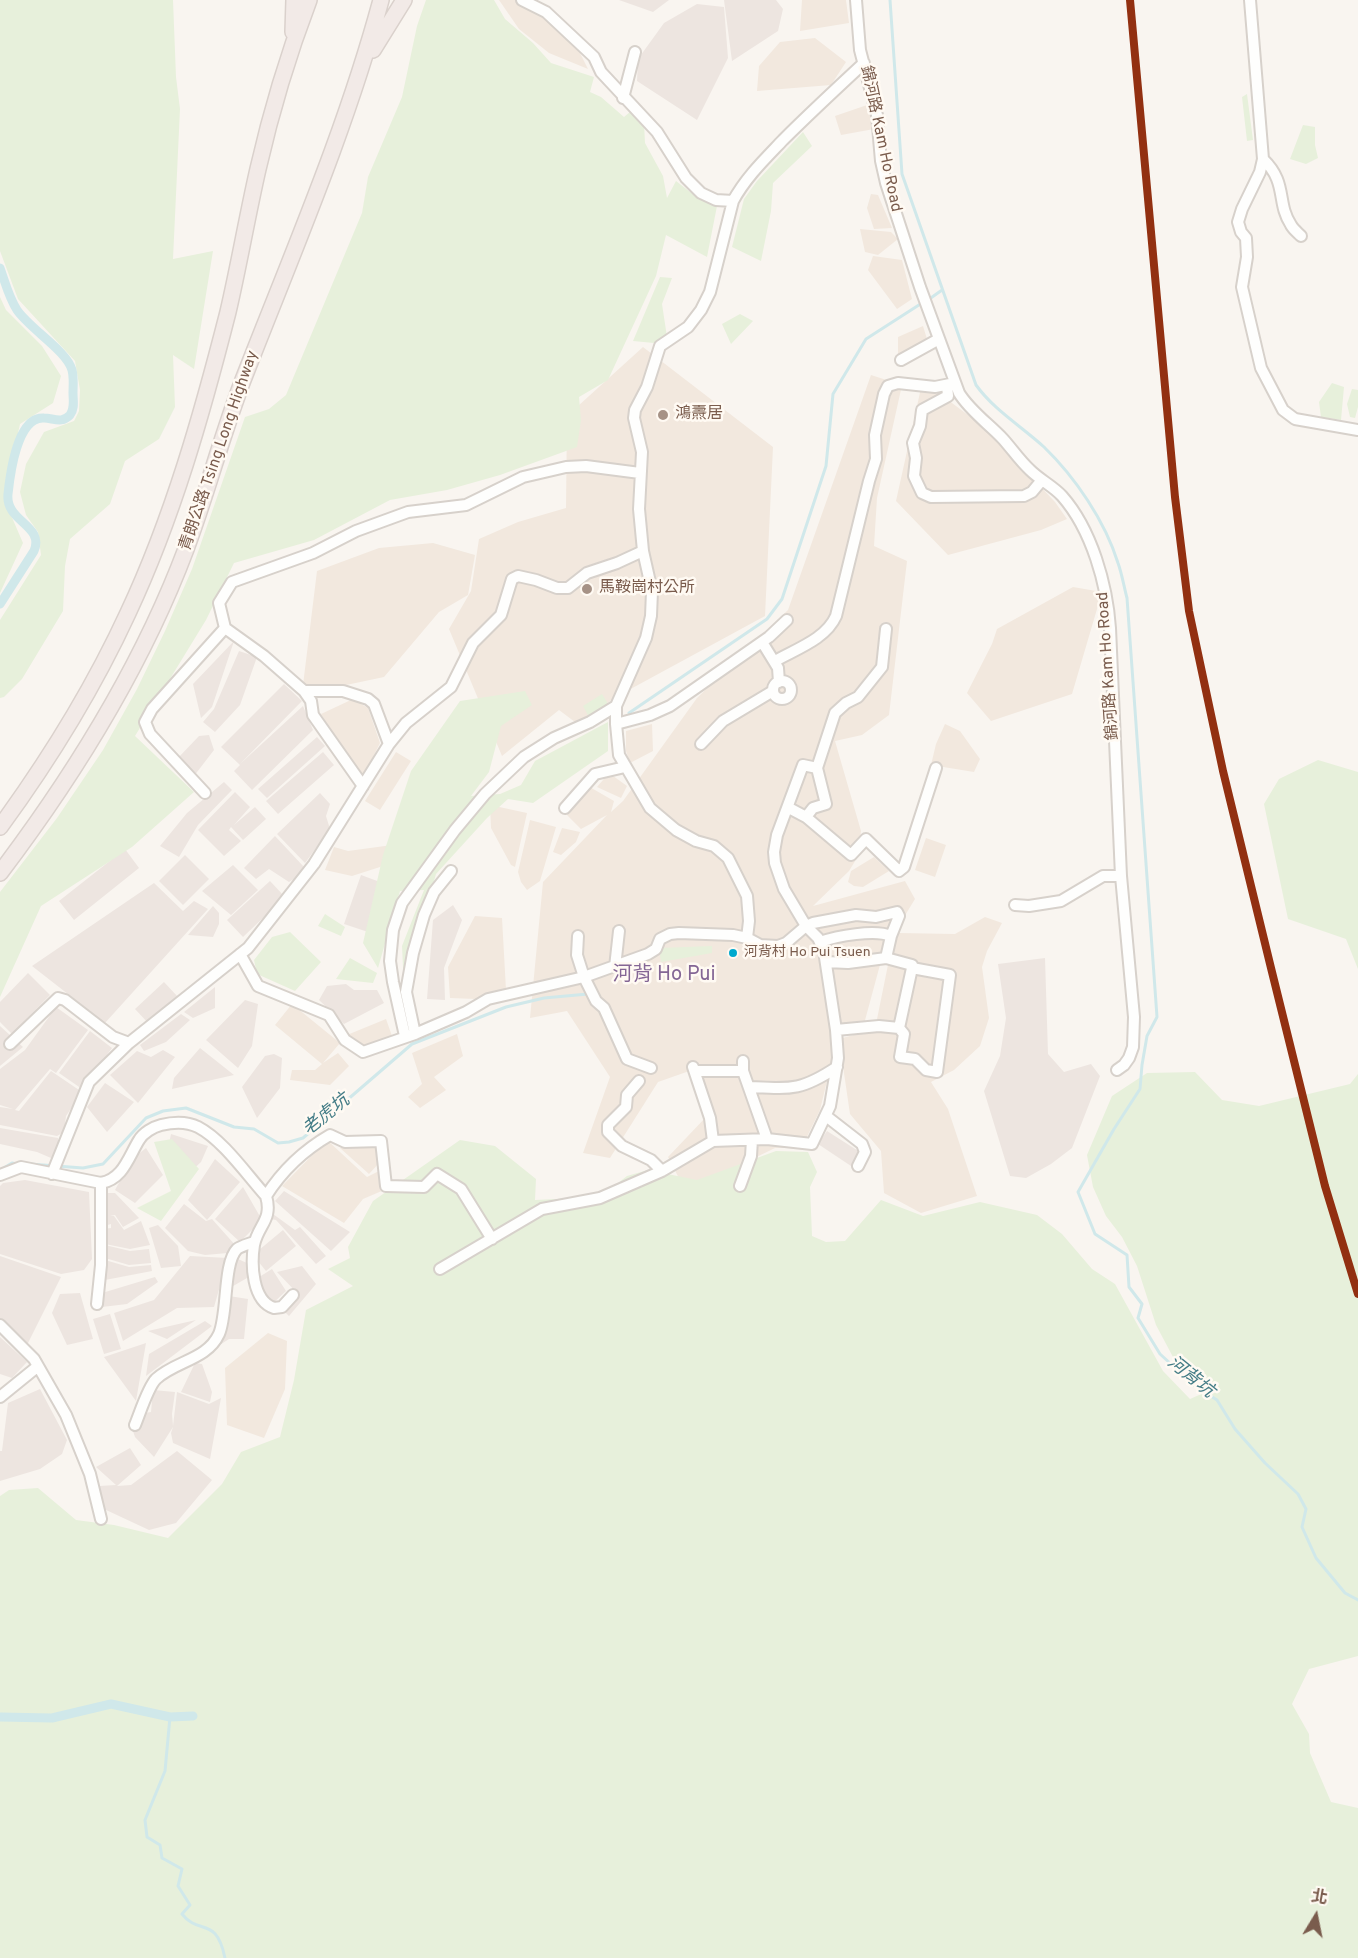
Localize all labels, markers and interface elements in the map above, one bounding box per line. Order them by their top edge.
street label: 錦河路 Kam Ho Road [855,64,905,214]
street label: 青朗公路 Tsing Long Highway [177,348,263,554]
place label: 鴻燾居 [675,405,723,425]
marker: 鴻燾居 [656,408,670,422]
place label: 馬鞍崗村公所 [599,579,695,599]
marker: 馬鞍崗村公所 [580,582,594,596]
street label: 錦河路 Kam Ho Road [1094,591,1124,741]
place label: 河背村 Ho Pui Tsuen [744,945,871,961]
marker: 河背村 Ho Pui Tsuen [727,947,739,959]
district label: 河背 Ho Pui [612,964,716,988]
water label: 老虎坑 [299,1091,355,1141]
water label: 河背坑 [1162,1353,1218,1403]
north arrow [1286,1886,1346,1946]
text: 北 [1309,1887,1329,1910]

